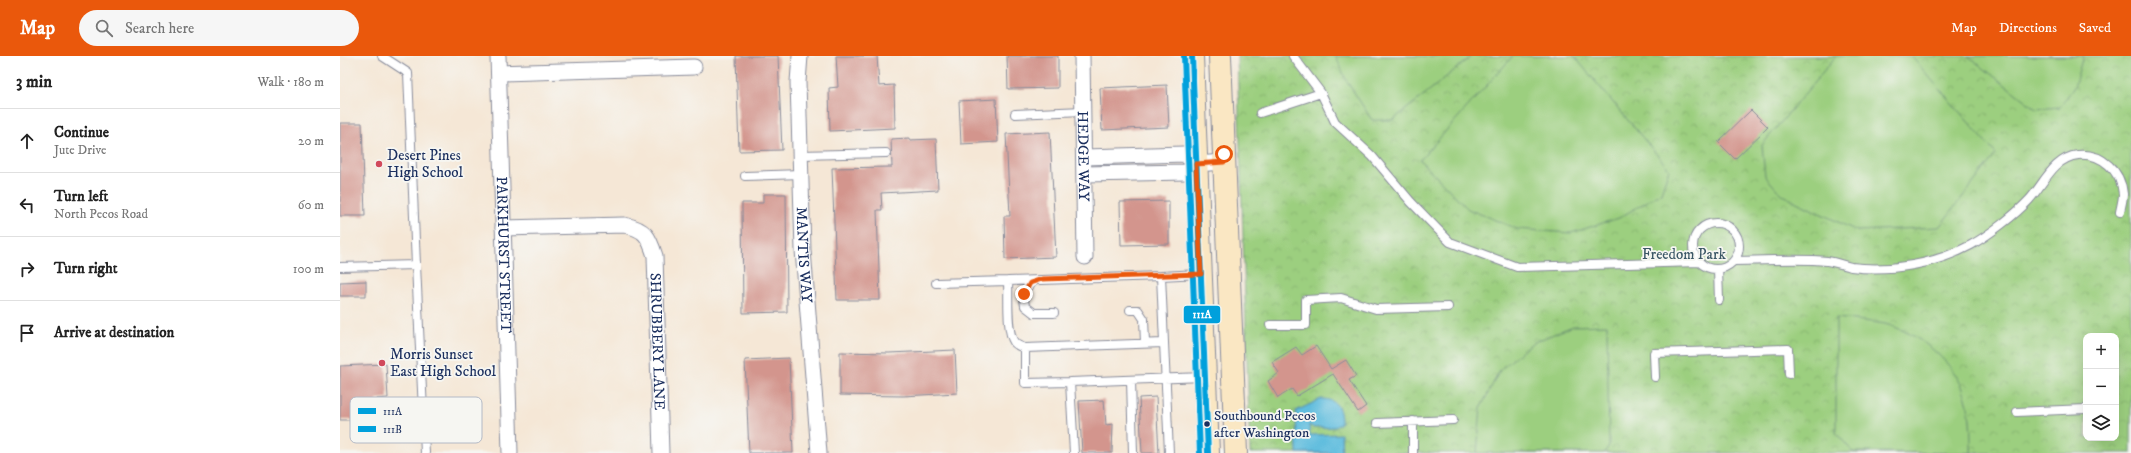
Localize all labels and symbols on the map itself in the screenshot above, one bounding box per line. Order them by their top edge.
street label: HEDGE WAY [1073,110,1094,202]
route start [1215,145,1233,163]
place label: Desert Pines High School [387,146,464,182]
marker: Desert Pines High School [374,159,384,169]
street label: PARKHURST STREET [492,176,516,334]
street label: MANTIS WAY [792,206,817,304]
park label: Freedom Park [1642,245,1726,264]
street label: SHRUBBERY LANE [646,272,669,411]
route end [1015,285,1033,303]
line badge: 111A [1183,305,1221,324]
text: 111A [1192,308,1213,322]
place label: Morris Sunset East High School [390,345,497,381]
marker: Morris Sunset East High School [377,358,387,368]
legend [350,397,482,443]
text: 111A [383,405,403,419]
place label: Southbound Pecos after Washington [1214,407,1316,442]
marker: Southbound Pecos after Washington [1202,419,1212,429]
text: 111B [383,423,402,437]

